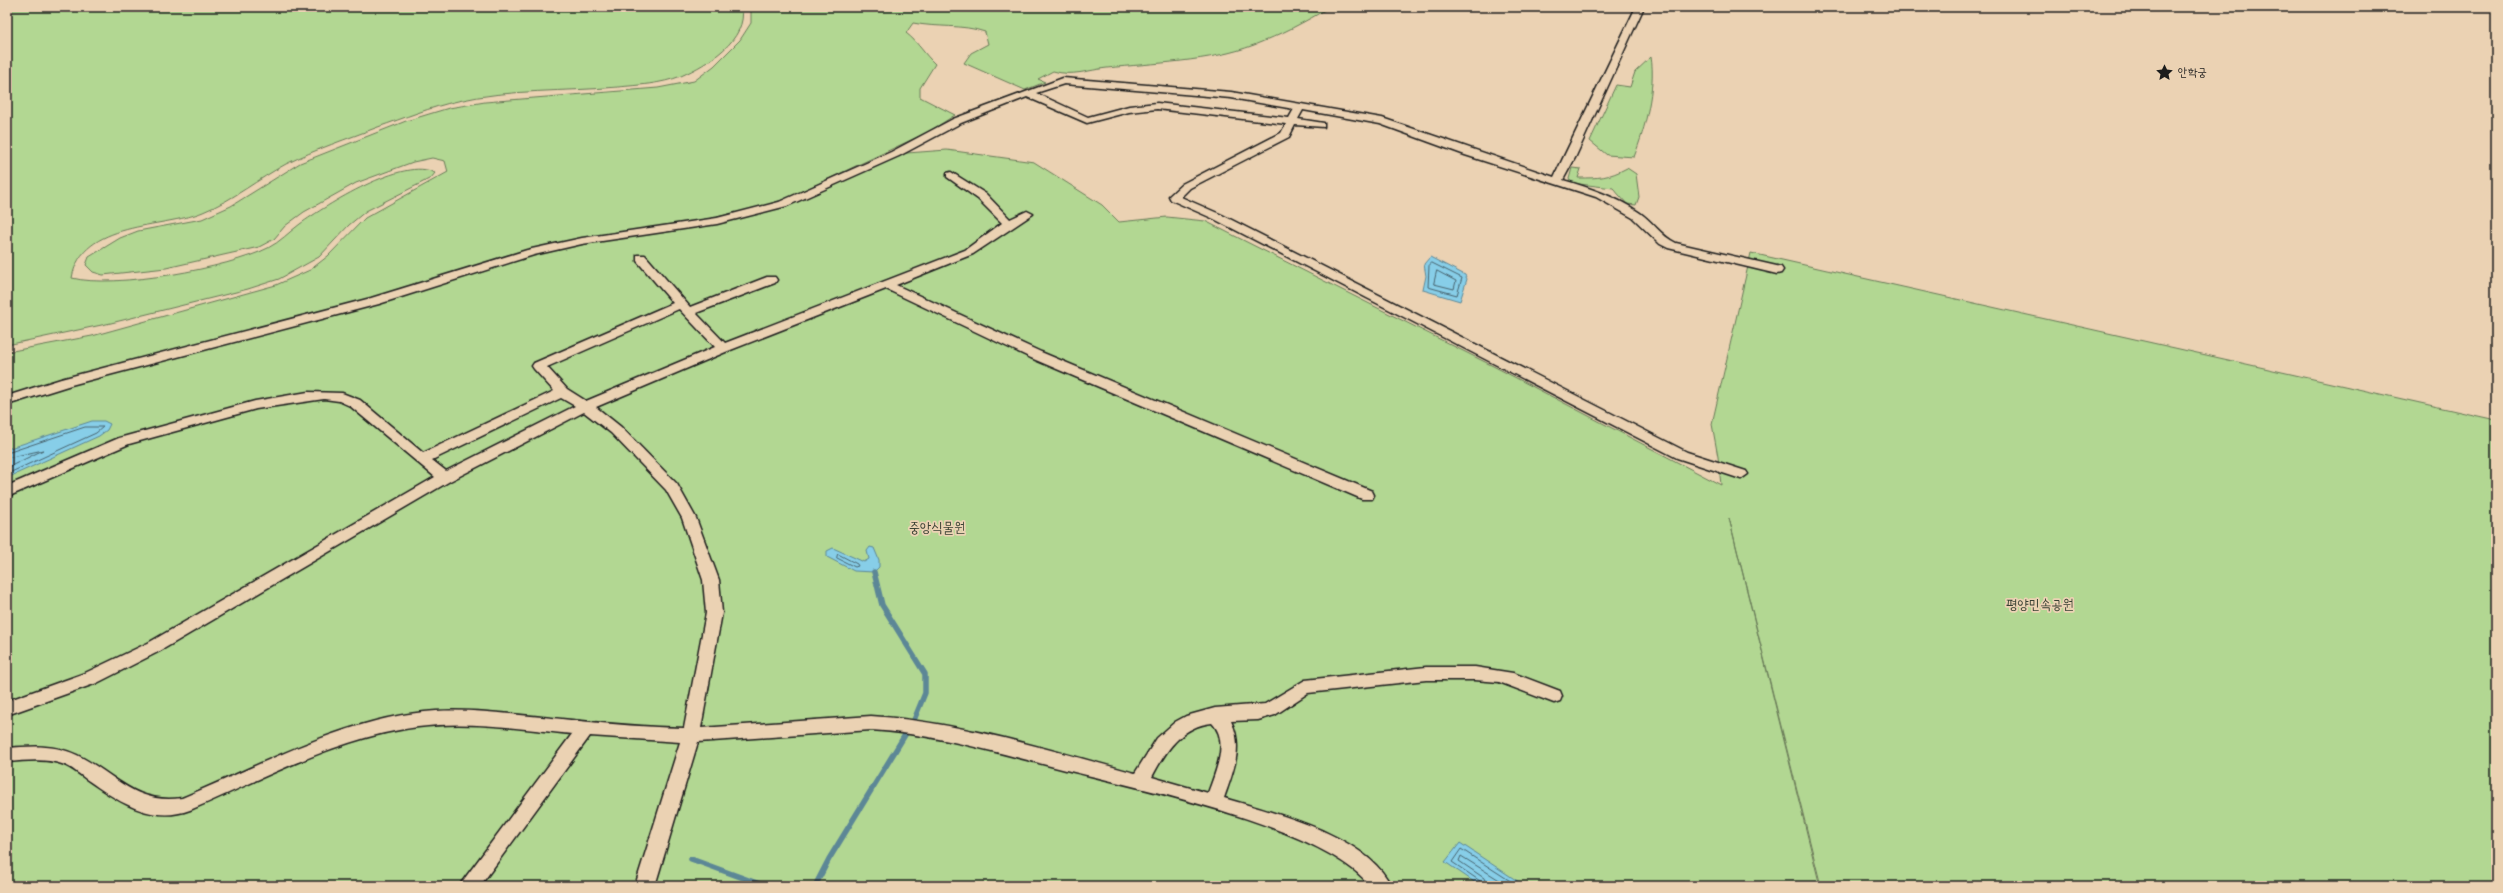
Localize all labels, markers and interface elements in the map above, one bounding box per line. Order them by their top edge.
place icon: 안학궁 [2155,63,2175,83]
place label: 안학궁 [2178,65,2207,82]
park label: 중앙식물원 [909,519,965,539]
park label: 평양민속공원 [2006,596,2074,616]

